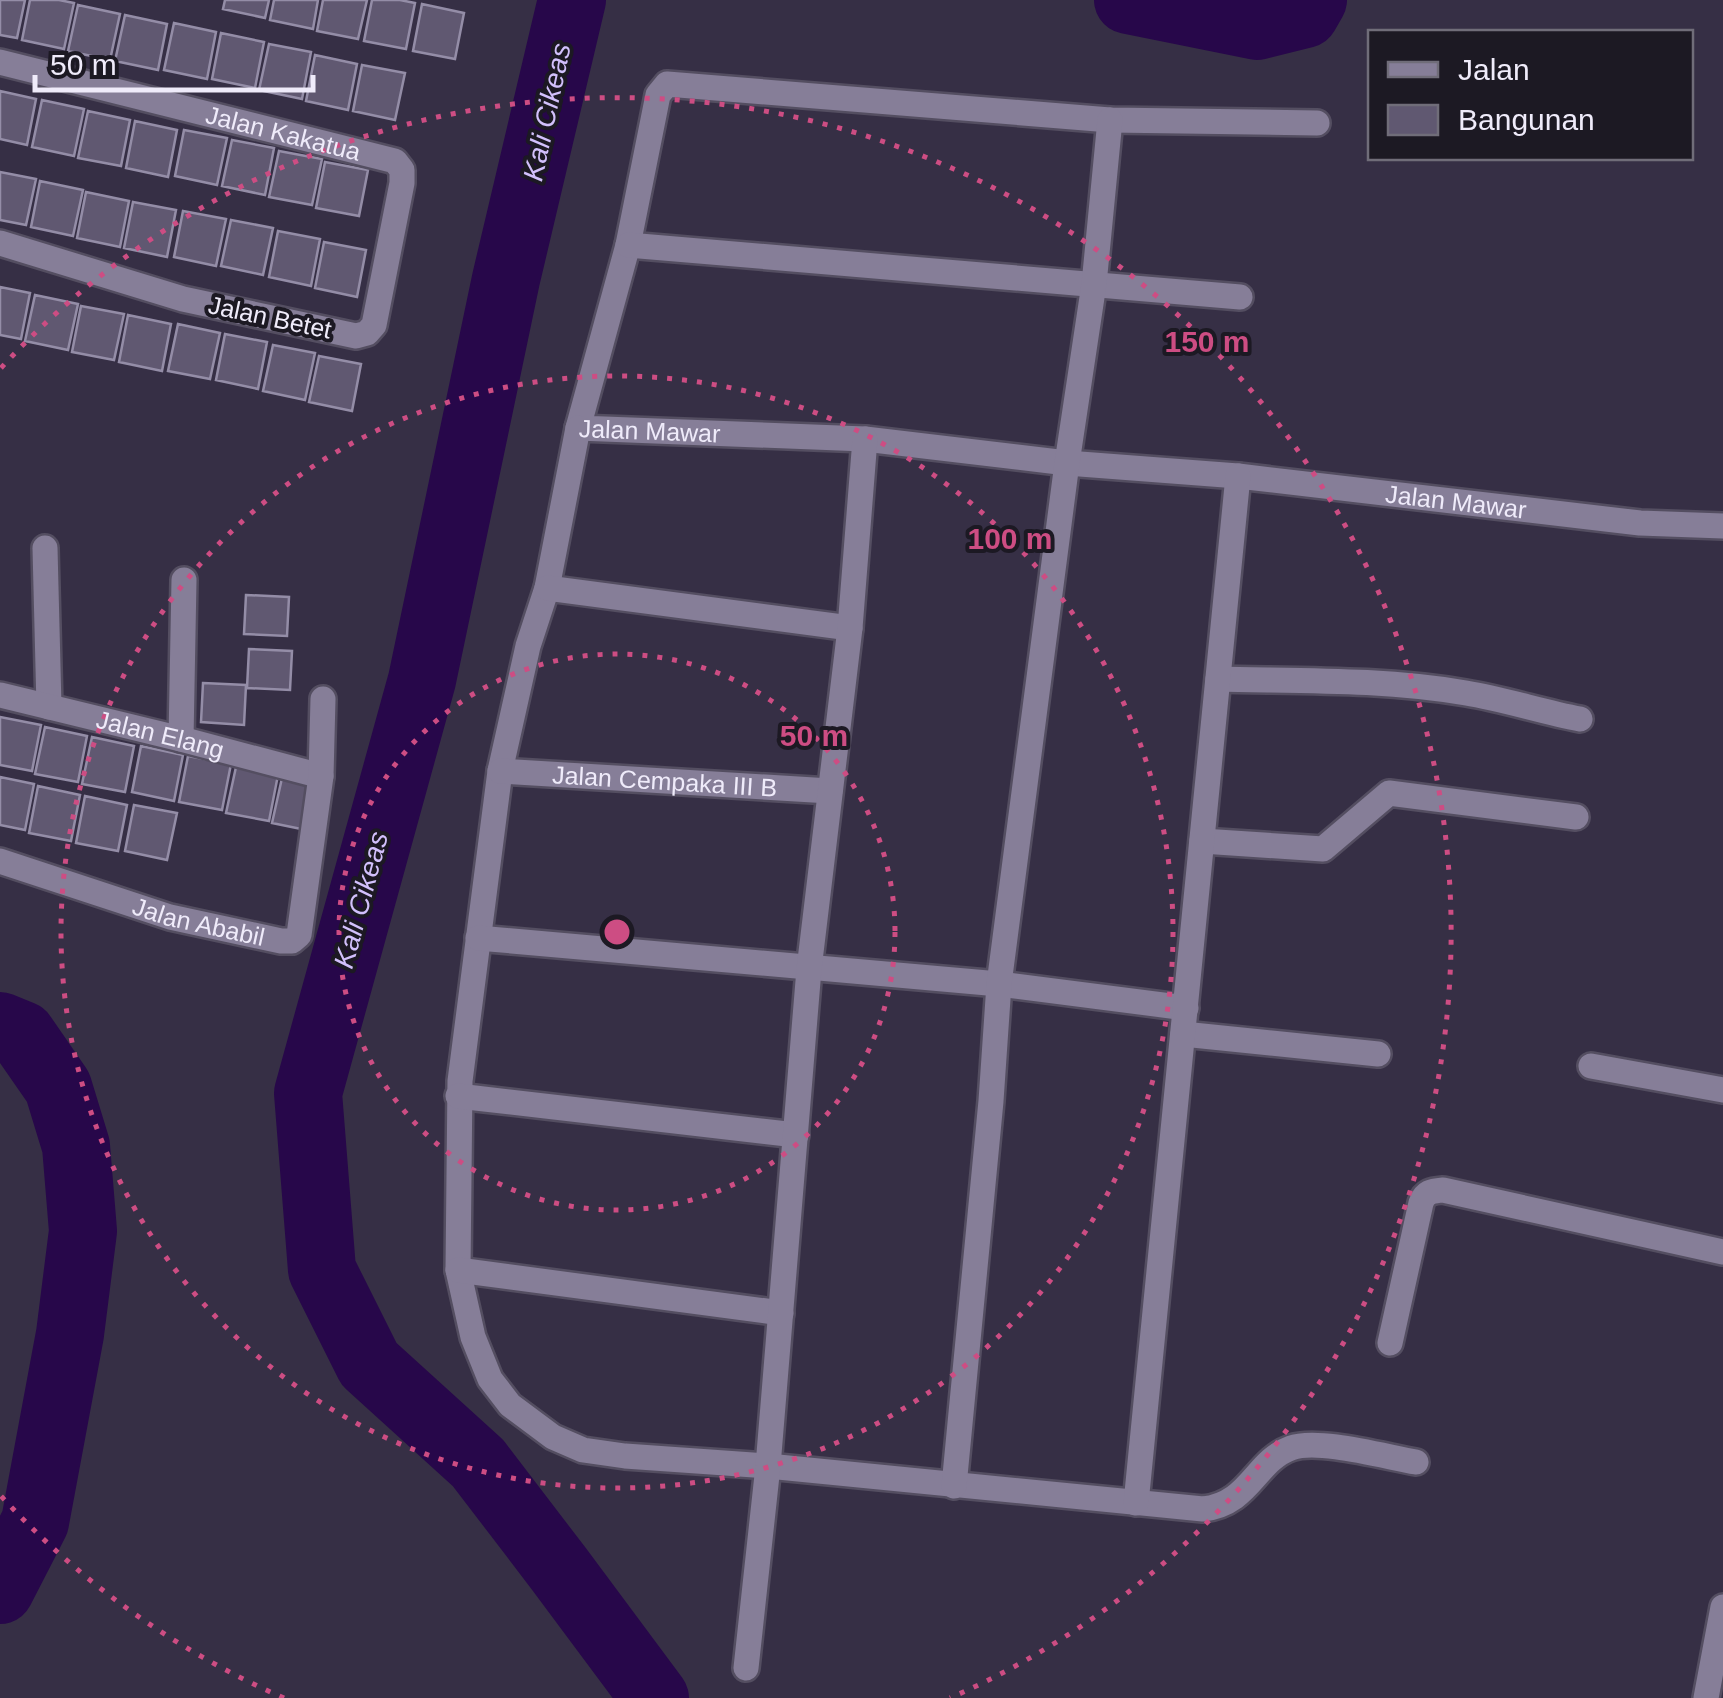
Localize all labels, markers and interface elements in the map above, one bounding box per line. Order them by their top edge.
scale bar [35,30,312,92]
legend [1368,30,1693,160]
water label: Kali Cikeas [517,40,577,184]
text: 50 m [50,48,117,81]
text: Jalan [1458,53,1530,86]
street label: Jalan Kakatua [203,100,364,166]
text: Bangunan [1458,103,1595,136]
street label: Jalan Betet [206,290,334,344]
text: 150 m [1164,325,1250,358]
street label: Jalan Mawar [578,414,721,447]
street label: Jalan Mawar [1384,479,1528,524]
text: 100 m [967,522,1053,555]
street label: Jalan Elang [94,705,227,764]
text: 50 m [780,719,848,752]
street label: Jalan Cempaka III B [551,760,778,802]
water label: Kali Cikeas [328,828,394,972]
street label: Jalan Ababil [129,892,267,951]
centre of rings [599,914,635,950]

